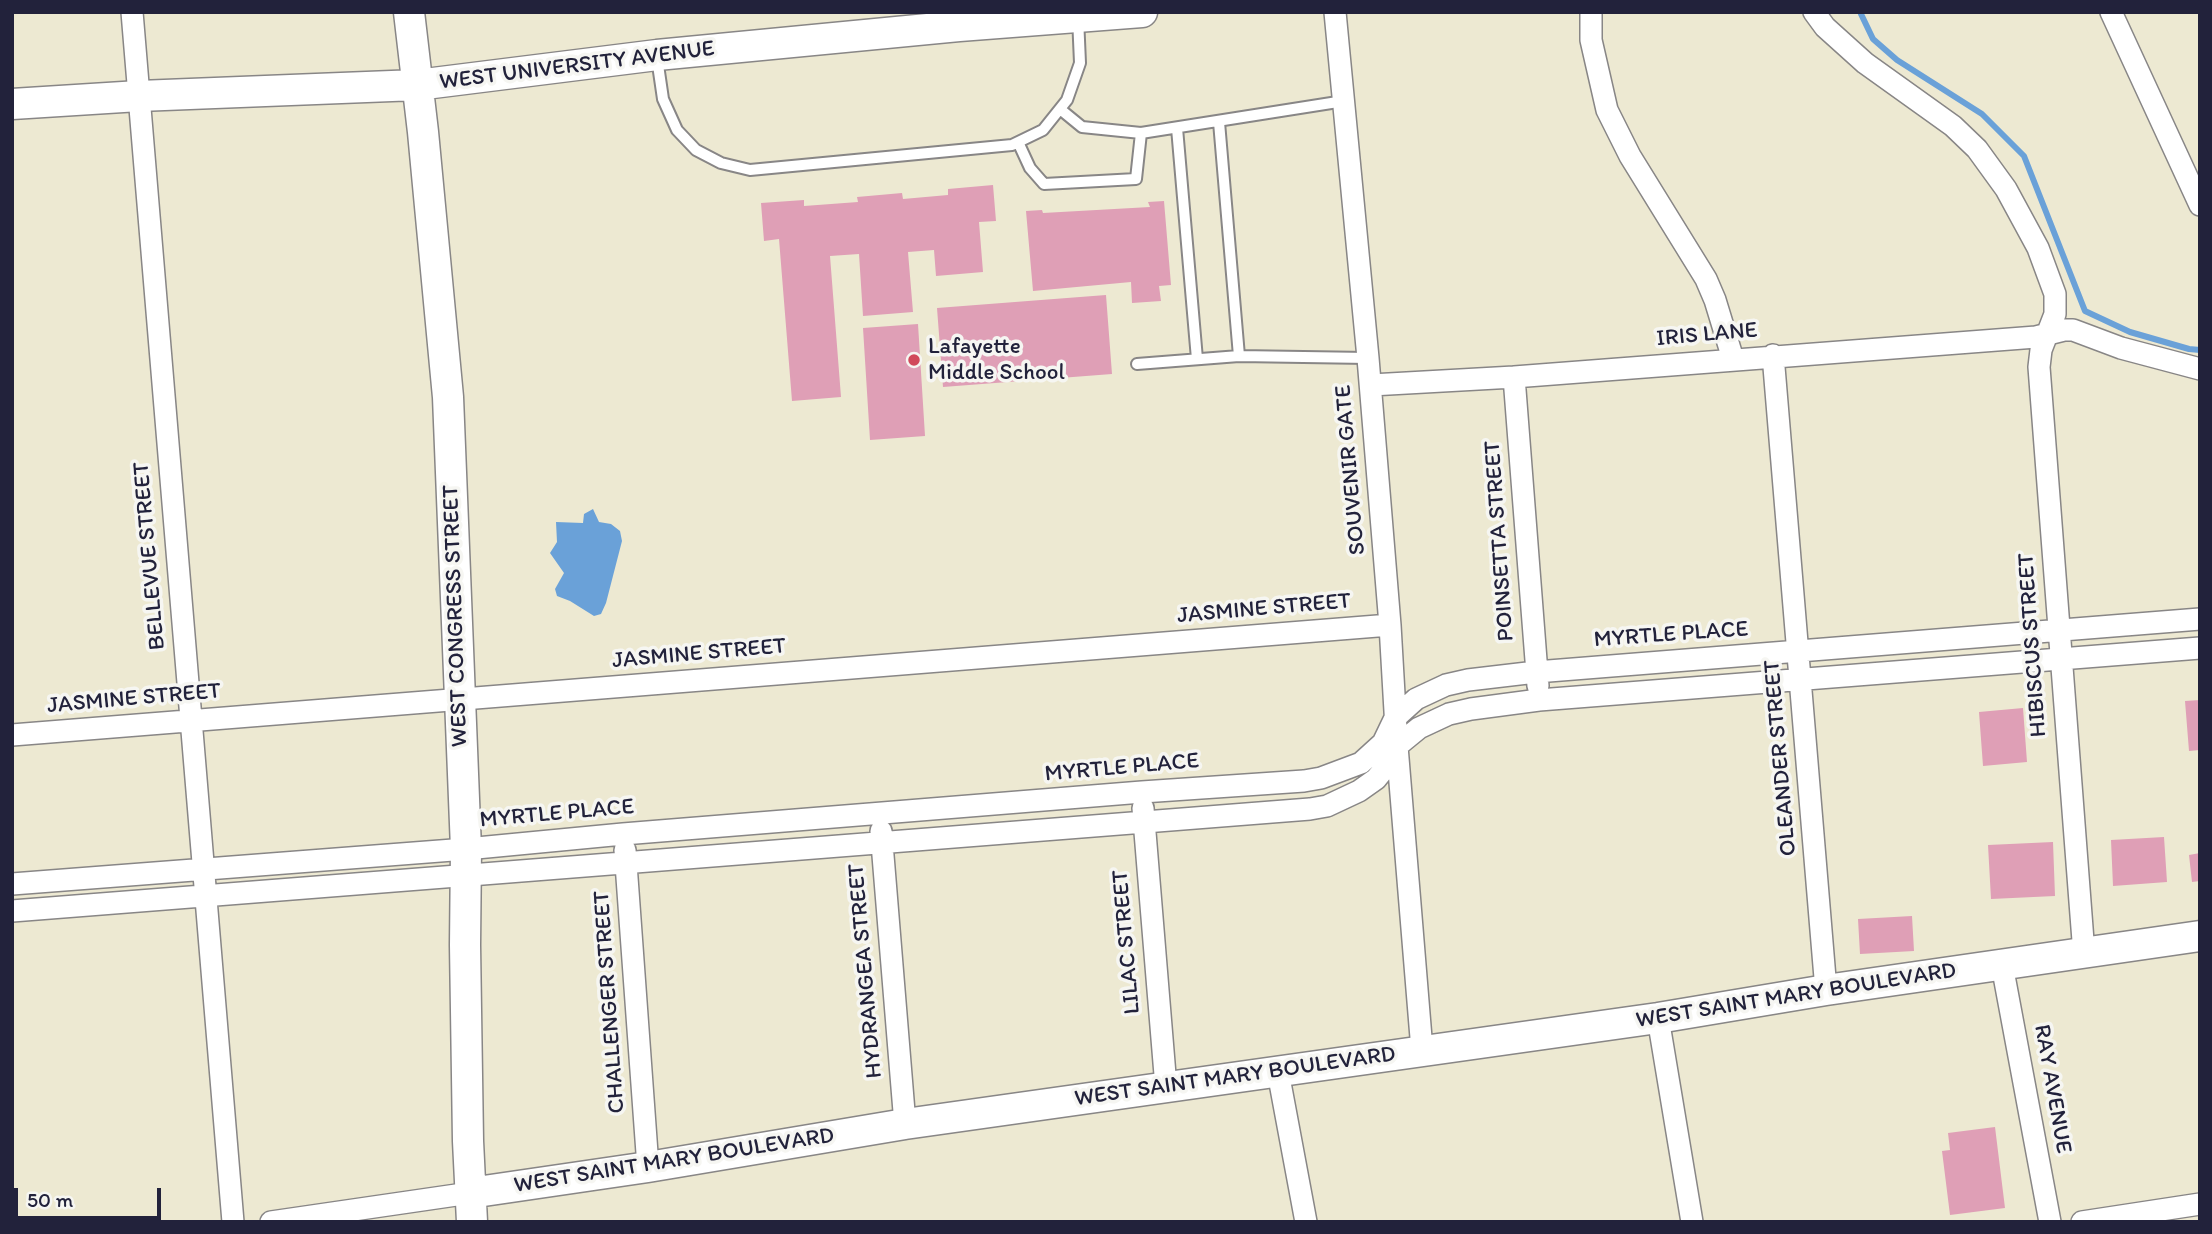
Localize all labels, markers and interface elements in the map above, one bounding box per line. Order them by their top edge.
street label: WEST UNIVERSITY AVENUE [438,35,716,97]
street label: IRIS LANE [1655,317,1759,353]
place label: Lafayette Middle School [928,333,1065,387]
marker: Lafayette Middle School [906,352,922,368]
street label: SOUVENIR GATE [1330,384,1372,556]
street label: POINSETTA STREET [1479,440,1521,642]
street label: BELLEVUE STREET [128,461,172,651]
street label: WEST CONGRESS STREET [438,484,474,748]
street label: HIBISCUS STREET [2013,552,2053,738]
street label: JASMINE STREET [1176,588,1352,630]
street label: MYRTLE PLACE [1593,616,1749,654]
street label: JASMINE STREET [611,633,787,675]
street label: OLEANDER STREET [1759,659,1803,857]
street label: JASMINE STREET [46,678,222,720]
street label: MYRTLE PLACE [1044,748,1200,788]
street label: MYRTLE PLACE [479,794,635,834]
street label: HYDRANGEA STREET [843,862,889,1080]
street label: LILAC STREET [1107,869,1147,1015]
street label: CHALLENGER STREET [588,890,632,1114]
street label: WEST SAINT MARY BOULEVARD [1634,957,1958,1035]
street label: RAY AVENUE [2027,1022,2077,1156]
street label: WEST SAINT MARY BOULEVARD [1073,1041,1397,1113]
street label: WEST SAINT MARY BOULEVARD [512,1122,836,1200]
scale bar [18,1174,164,1218]
text: 50 m [27,1187,73,1212]

